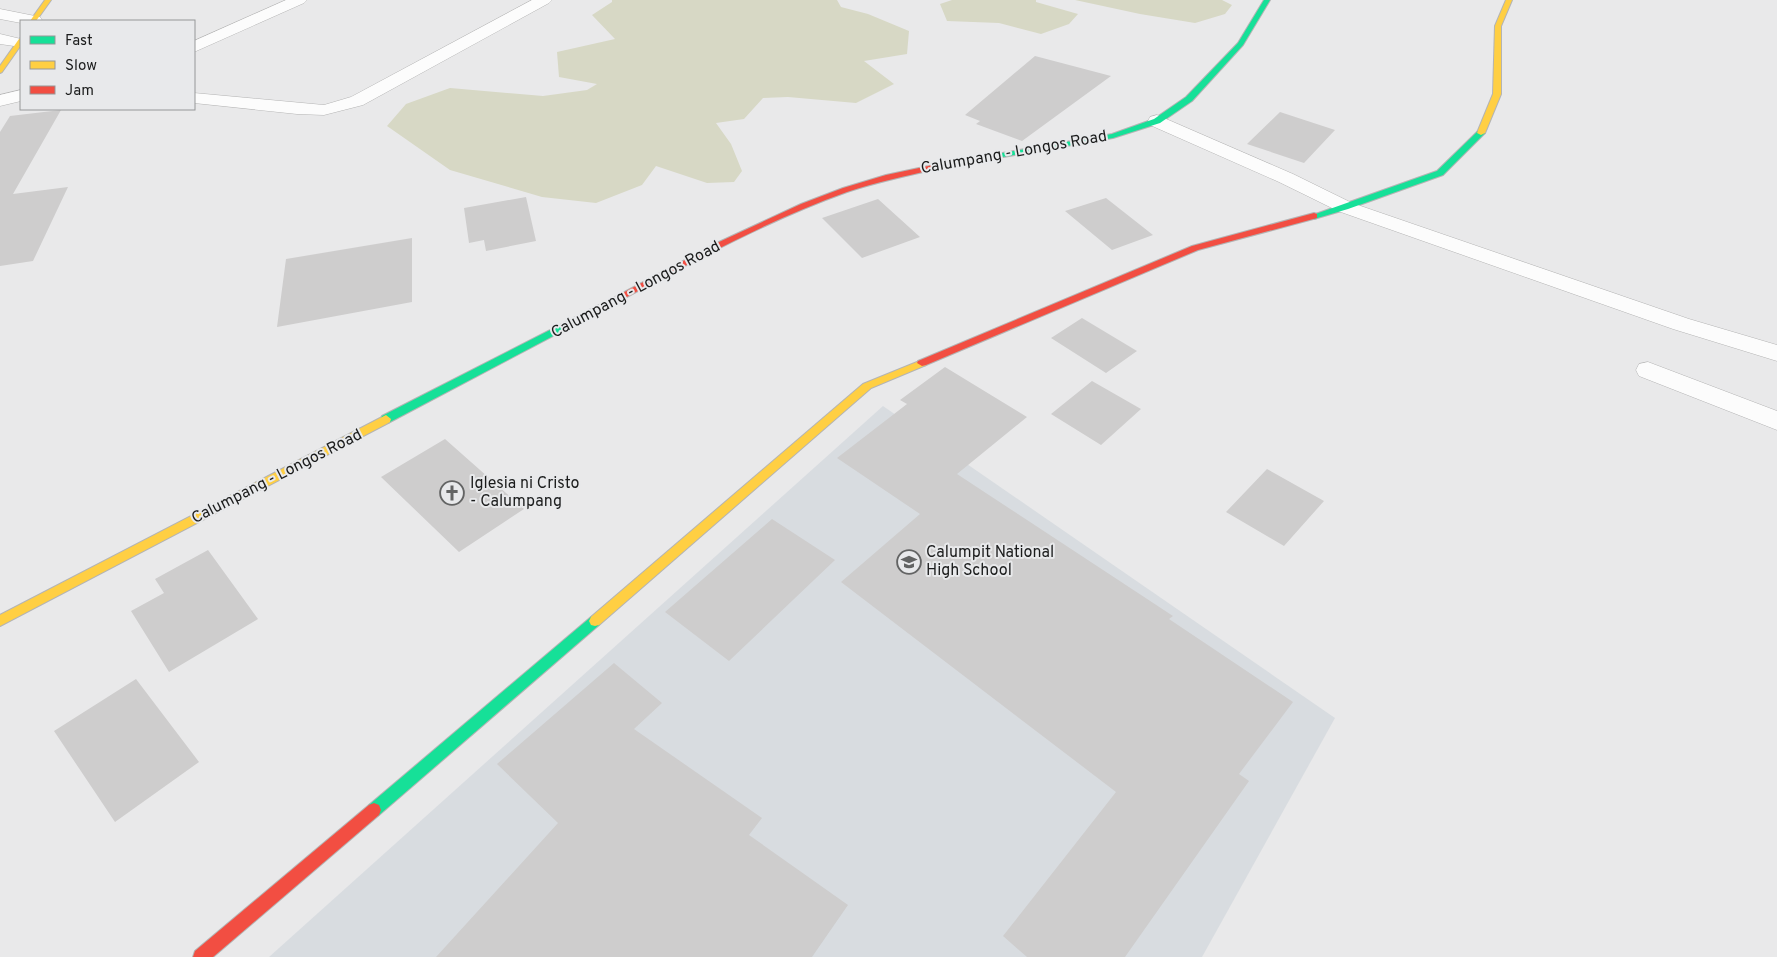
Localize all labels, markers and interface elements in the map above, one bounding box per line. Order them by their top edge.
legend [20,20,195,110]
text: Fast [65,32,93,51]
text: Slow [65,57,97,76]
text: Jam [65,82,94,101]
street label: Calumpang - Longos Road [919,127,1109,179]
street label: Calumpang - Longos Road [548,237,724,343]
street label: Calumpang - Longos Road [188,425,366,529]
place label: Iglesia ni Cristo - Calumpang [470,474,580,512]
church icon: Iglesia ni Cristo - Calumpang [439,480,465,506]
place label: Calumpit National High School [926,543,1054,581]
school or university icon: Calumpit National High School [896,549,922,575]

